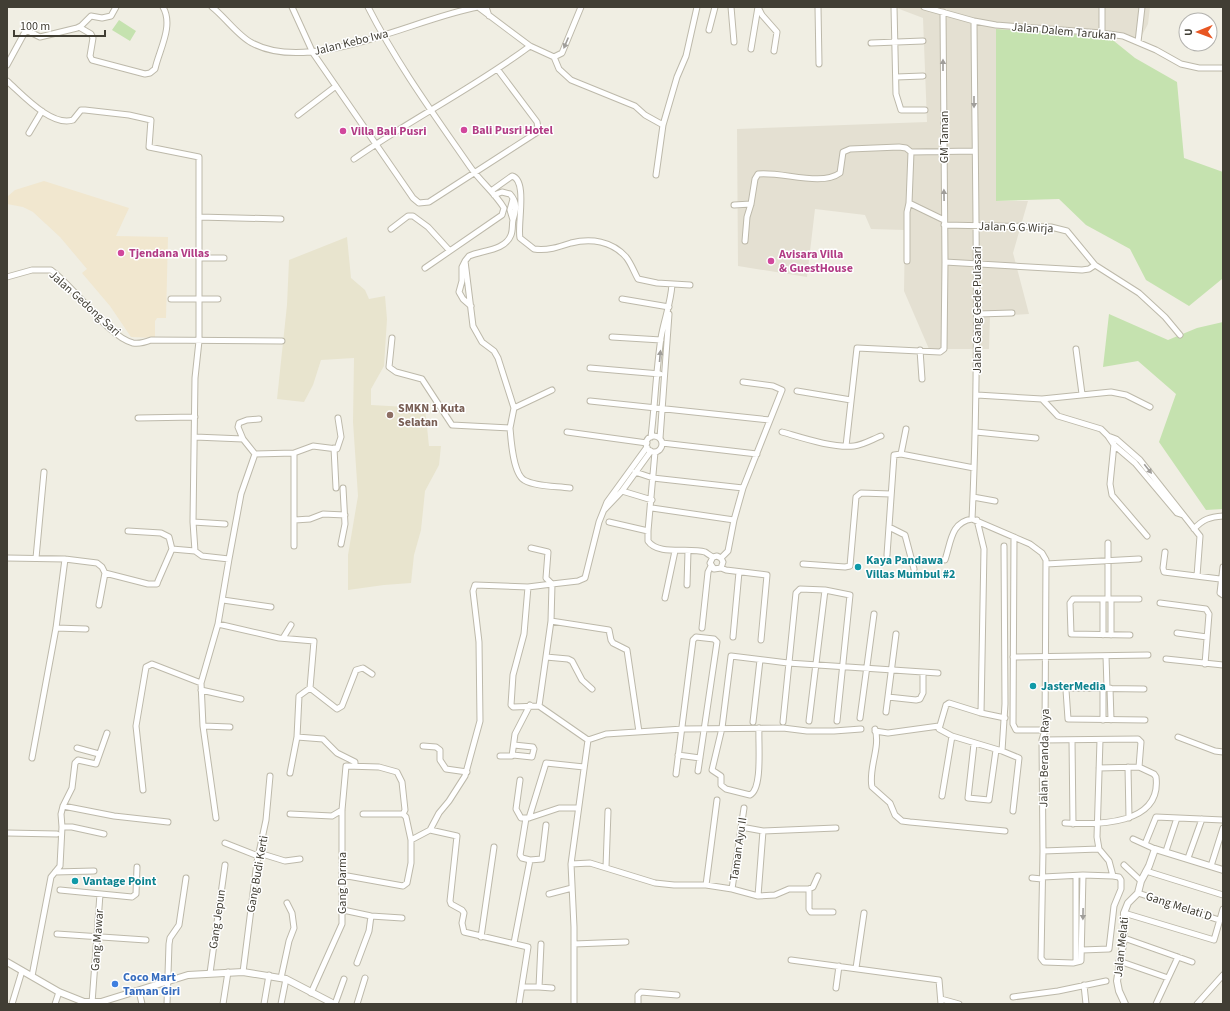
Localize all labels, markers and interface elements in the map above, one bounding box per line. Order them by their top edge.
scale bar [14,12,105,38]
north arrow [1178,12,1218,52]
text: 100 m [20,18,50,35]
street label: Jalan Dalem Tarukan [1011,18,1117,45]
street label: Jalan Kebo Iwa [312,25,390,60]
text: U [1181,28,1196,36]
one-way arrow [563,38,569,50]
one-way arrow [940,58,946,71]
one-way arrow [971,96,977,109]
street label: GM Taman [936,111,953,163]
place label: Bali Pusri Hotel [472,122,554,139]
place label: Villa Bali Pusri [350,123,427,140]
marker: Bali Pusri Hotel [459,125,469,135]
marker: Villa Bali Pusri [338,126,348,136]
one-way arrow [941,188,947,201]
street label: Jalan G G Wirja [978,218,1054,237]
place label: Tjendana Villas [129,245,209,262]
place label: Avisara Villa & GuestHouse [778,246,853,277]
street label: Jalan Gang Gede Pulasari [969,246,986,374]
marker: Tjendana Villas [116,248,126,258]
marker: Avisara Villa & GuestHouse [766,256,776,266]
street label: Jalan Gedong Sari [45,267,124,340]
one-way arrow [656,350,663,362]
place label: SMKN 1 Kuta Selatan [398,400,465,431]
marker: SMKN 1 Kuta Selatan [385,410,395,420]
one-way arrow [1144,464,1153,475]
place label: Kaya Pandawa Villas Mumbul #2 [865,552,955,583]
marker: Kaya Pandawa Villas Mumbul #2 [853,562,863,572]
place label: JasterMedia [1041,678,1106,695]
marker: JasterMedia [1028,681,1038,691]
street label: Jalan Beranda Raya [1035,709,1054,808]
street label: Taman Ayu II [726,816,751,882]
street label: Gang Budi Kerti [242,834,273,914]
street label: Gang Darma [334,852,351,914]
place label: Vantage Point [82,873,157,890]
marker: Vantage Point [70,876,80,886]
street label: Gang Jepun [205,888,230,950]
street label: Gang Melati D [1143,888,1214,925]
street label: Gang Mawar [87,908,108,972]
one-way arrow [1079,908,1086,920]
street label: Jalan Melati [1110,916,1133,978]
place label: Coco Mart Taman Giri [123,969,180,1000]
marker: Coco Mart Taman Giri [110,979,120,989]

